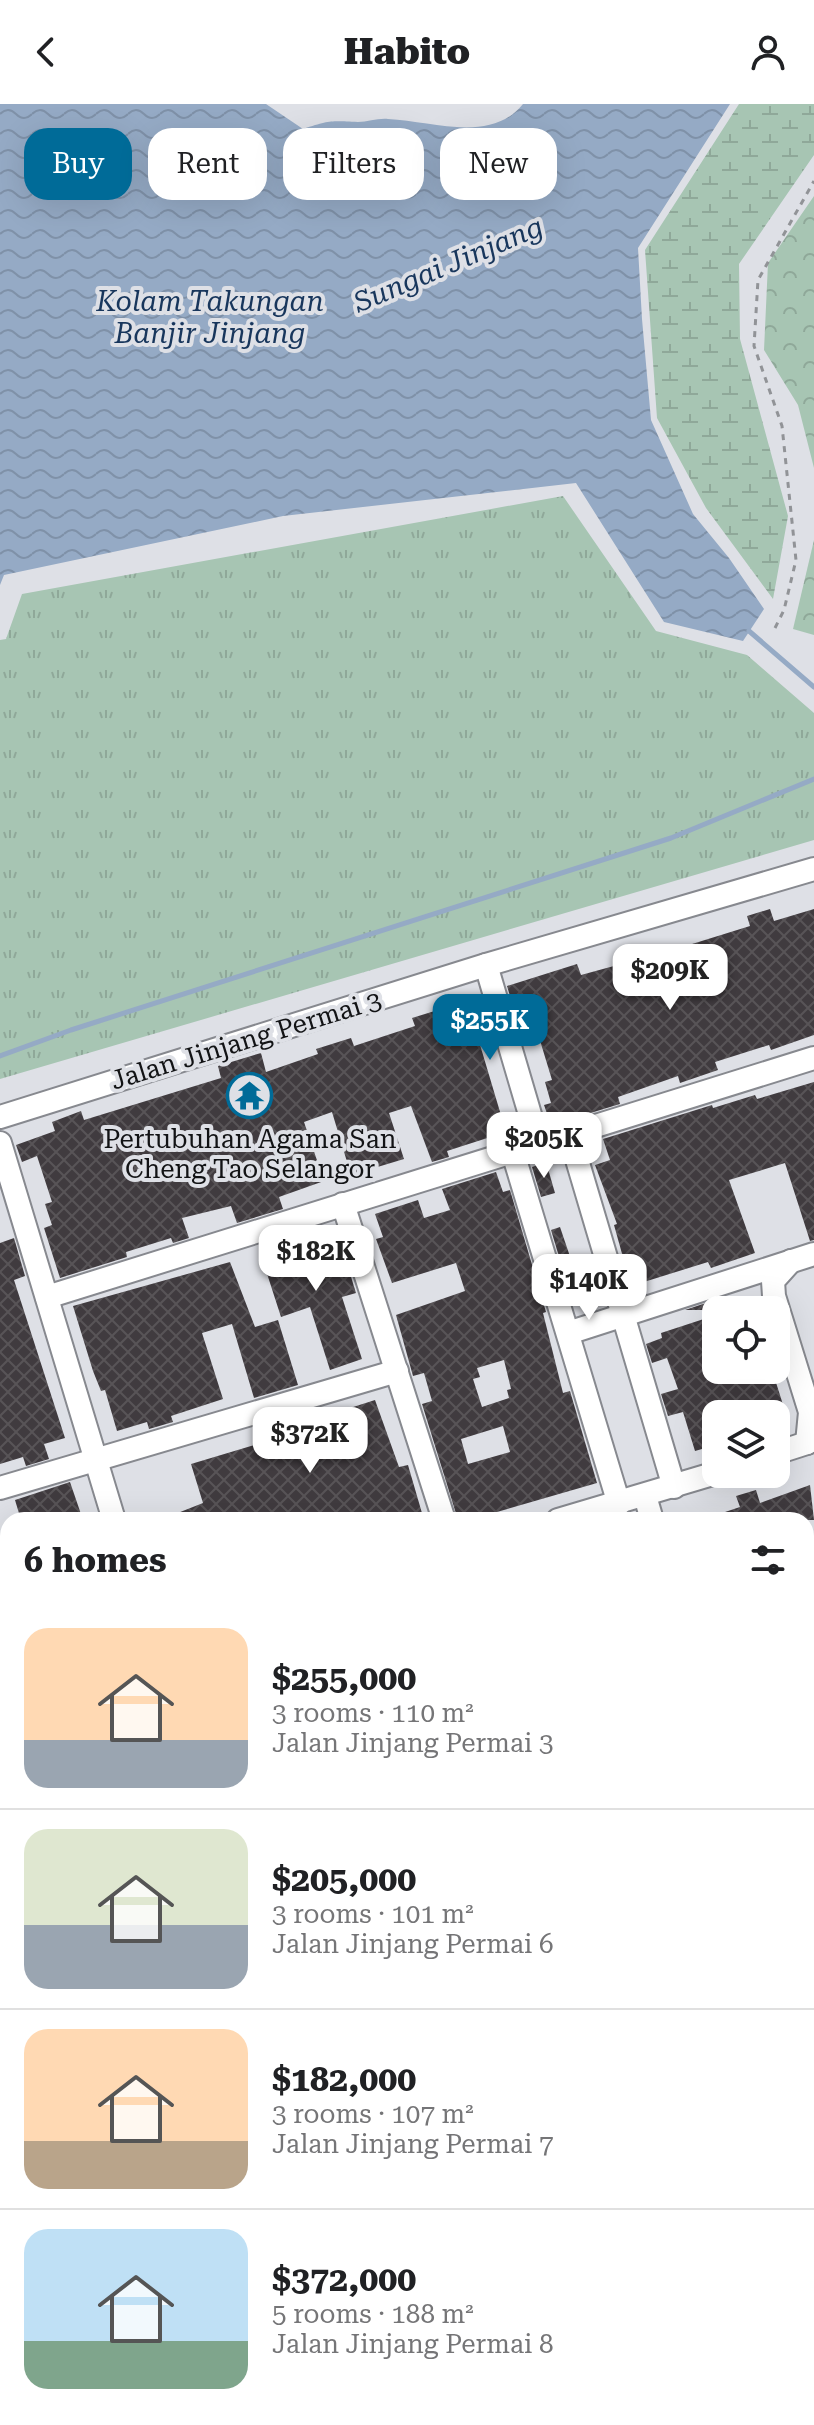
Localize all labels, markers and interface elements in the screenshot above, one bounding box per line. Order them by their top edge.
icon: back [24,30,68,74]
icon: person [746,30,790,74]
text: Habito [344,31,470,73]
chip: Buy [24,128,132,200]
chip: Rent [148,128,267,200]
chip: Filters [283,128,424,200]
chip: New [440,128,557,200]
water label: Sungai Jinjang [348,210,548,320]
water label: Kolam Takungan Banjir Jinjang [95,285,324,350]
pin: $209K [614,944,726,1012]
text: $209K [631,955,709,985]
street label: Jalan Jinjang Permai 3 [107,984,385,1096]
pin: $255K [434,994,546,1062]
text: $255K [451,1005,529,1035]
temple icon: Pertubuhan Agama San Cheng Tao Selangor [226,1072,274,1120]
pin: $205K [488,1112,600,1180]
text: $205K [505,1123,583,1153]
place label: Pertubuhan Agama San Cheng Tao Selangor [103,1124,397,1184]
pin: $182K [260,1225,372,1293]
text: $182K [277,1236,355,1266]
pin: $140K [533,1254,645,1322]
text: $140K [550,1265,628,1295]
map controls [702,1296,790,1488]
button: locate [702,1296,790,1384]
button: layers [702,1400,790,1488]
pin: $372K [254,1407,366,1475]
text: $372K [271,1418,349,1448]
icon: filters [746,1538,790,1582]
text: 6 homes [24,1540,167,1580]
text: $255,000 [272,1658,416,1698]
icon: home [88,1660,184,1756]
text: 3 rooms · 110 m² [272,1698,474,1728]
text: Jalan Jinjang Permai 3 [272,1728,554,1758]
text: $205,000 [272,1859,416,1899]
icon: home [88,1861,184,1957]
text: 3 rooms · 101 m² [272,1899,474,1929]
text: Jalan Jinjang Permai 6 [272,1929,554,1959]
text: $182,000 [272,2059,416,2099]
icon: home [88,2061,184,2157]
text: 3 rooms · 107 m² [272,2099,474,2129]
text: Jalan Jinjang Permai 7 [272,2129,554,2159]
text: $372,000 [272,2259,416,2299]
icon: home [88,2261,184,2357]
text: 5 rooms · 188 m² [272,2299,474,2329]
text: Jalan Jinjang Permai 8 [272,2329,554,2359]

